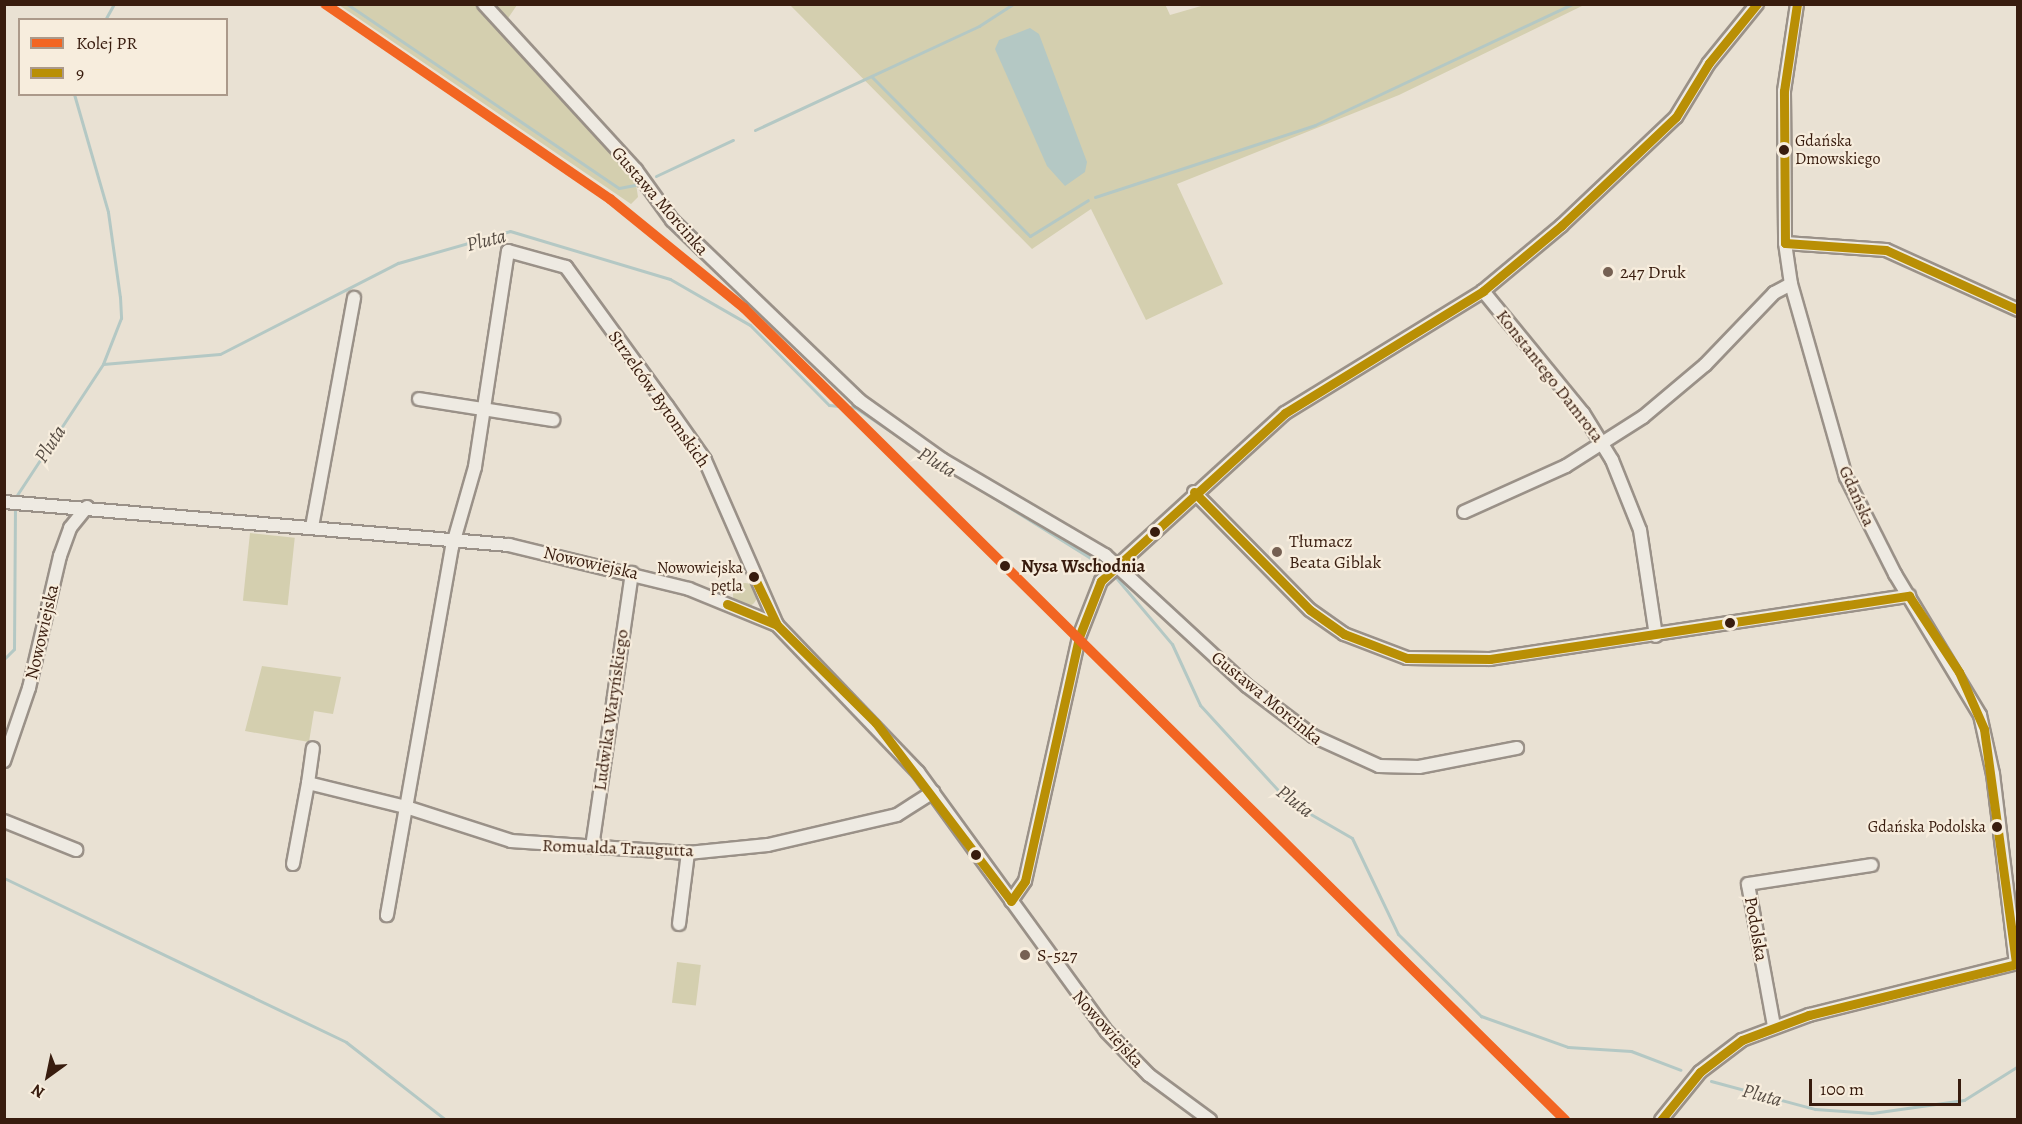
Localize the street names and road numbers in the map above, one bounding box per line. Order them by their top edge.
street label: Gustawa Morcinka [607,142,713,260]
street label: Konstantego Damrota [1491,305,1609,447]
street label: Strzelców Bytomskich [604,326,714,472]
street label: Gdańska [1834,462,1880,530]
street label: Nowowiejska [541,542,641,584]
street label: Nowowiejska [21,582,63,682]
street label: Ludwika Waryńskiego [589,628,633,792]
street label: Gustawa Morcinka [1207,646,1327,750]
street label: Romualda Traugutta [542,835,694,861]
street label: Podolska [1740,895,1772,963]
street label: Nowowiejska [1068,986,1148,1072]

